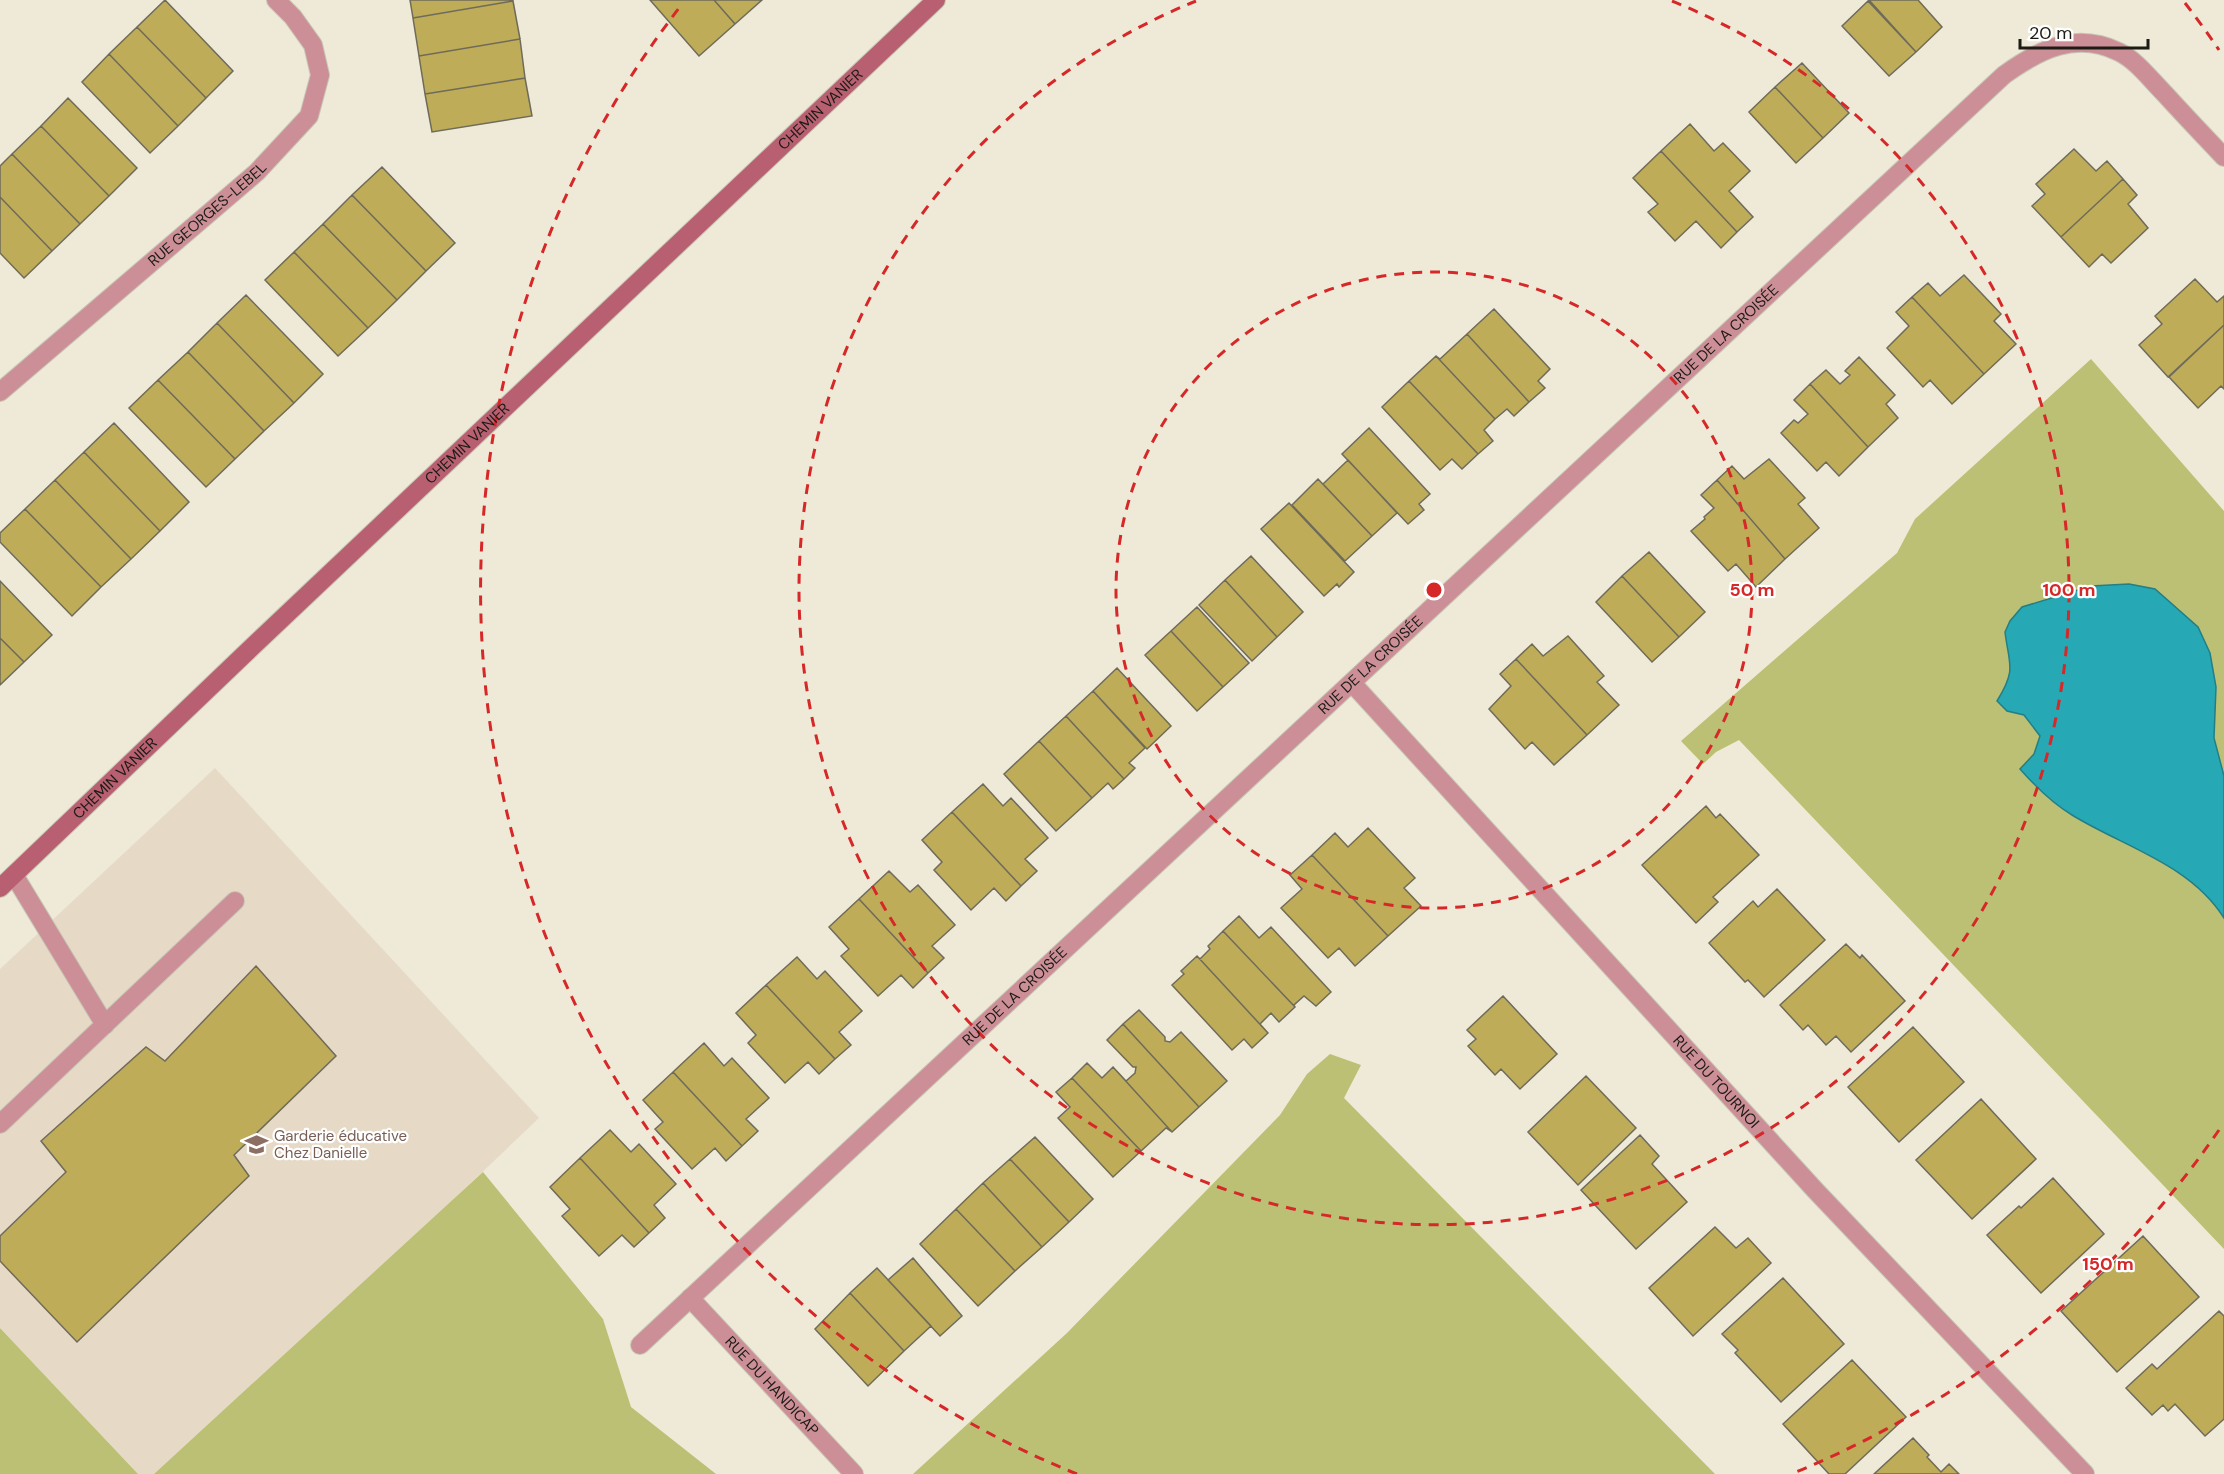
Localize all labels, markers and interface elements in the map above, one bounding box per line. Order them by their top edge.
scale bar [2020,12,2148,50]
text: 20 m [2029,21,2072,45]
street label: CHEMIN VANIER [774,64,867,154]
street label: RUE GEORGES-LEBEL [144,158,271,271]
street label: RUE DE LA CROISÉE [1669,280,1783,388]
street label: CHEMIN VANIER [420,398,514,488]
text: 50 m [1729,578,1775,602]
text: 100 m [2042,578,2096,602]
centre of rings [1424,580,1444,600]
street label: RUE DE LA CROISÉE [1314,611,1427,719]
street label: CHEMIN VANIER [68,733,162,823]
street label: RUE DE LA CROISÉE [958,942,1071,1050]
street label: RUE DU TOURNOI [1669,1031,1764,1132]
place label: Garderie éducative Chez Danielle [274,1126,407,1163]
school or university icon: Garderie éducative Chez Danielle [243,1132,269,1158]
text: 150 m [2082,1252,2134,1276]
street label: RUE DU HANDICAP [721,1332,823,1440]

